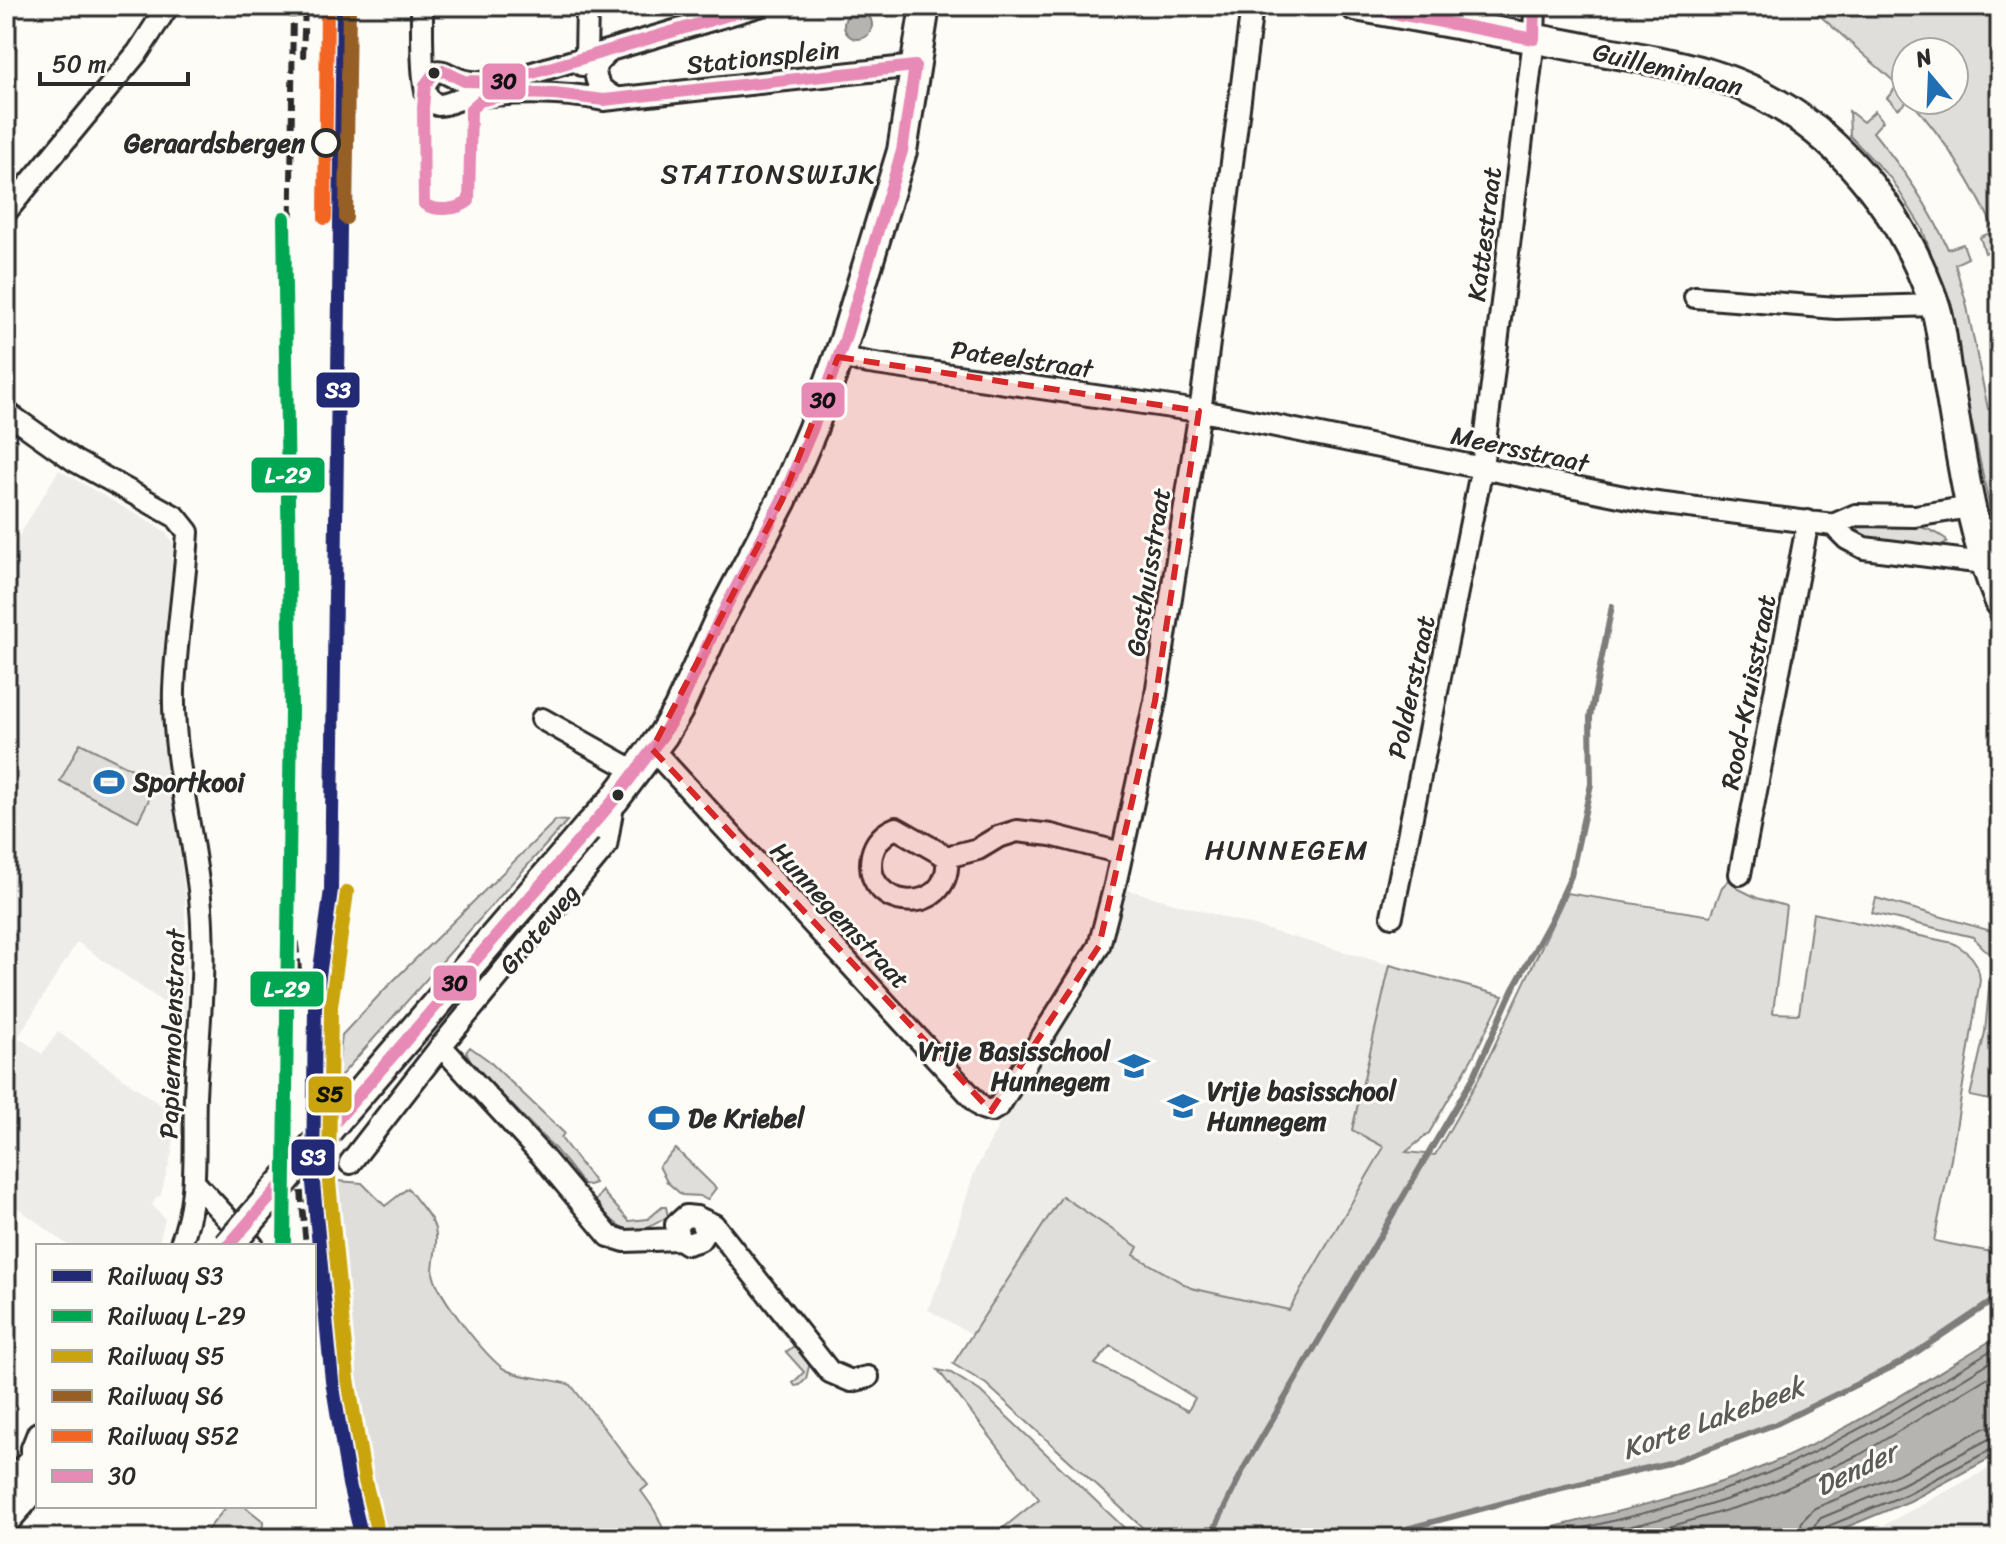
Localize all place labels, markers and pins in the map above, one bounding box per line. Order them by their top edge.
unlabelled marker [426,65,442,81]
place label: Geraardsbergen [124,120,305,166]
marker: Geraardsbergen [312,129,340,157]
place label: Sportkooi [132,759,246,805]
sports icon: Sportkooi [92,765,126,799]
unlabelled marker [610,787,626,803]
place label: Vrije Basisschool Hunnegem [918,1028,1112,1104]
school or university icon: Vrije Basisschool Hunnegem [1117,1049,1151,1083]
place label: Vrije basisschool Hunnegem [1207,1068,1398,1144]
school or university icon: Vrije basisschool Hunnegem [1166,1089,1200,1123]
place label: De Kriebel [688,1095,806,1141]
sports icon: De Kriebel [647,1101,681,1135]

